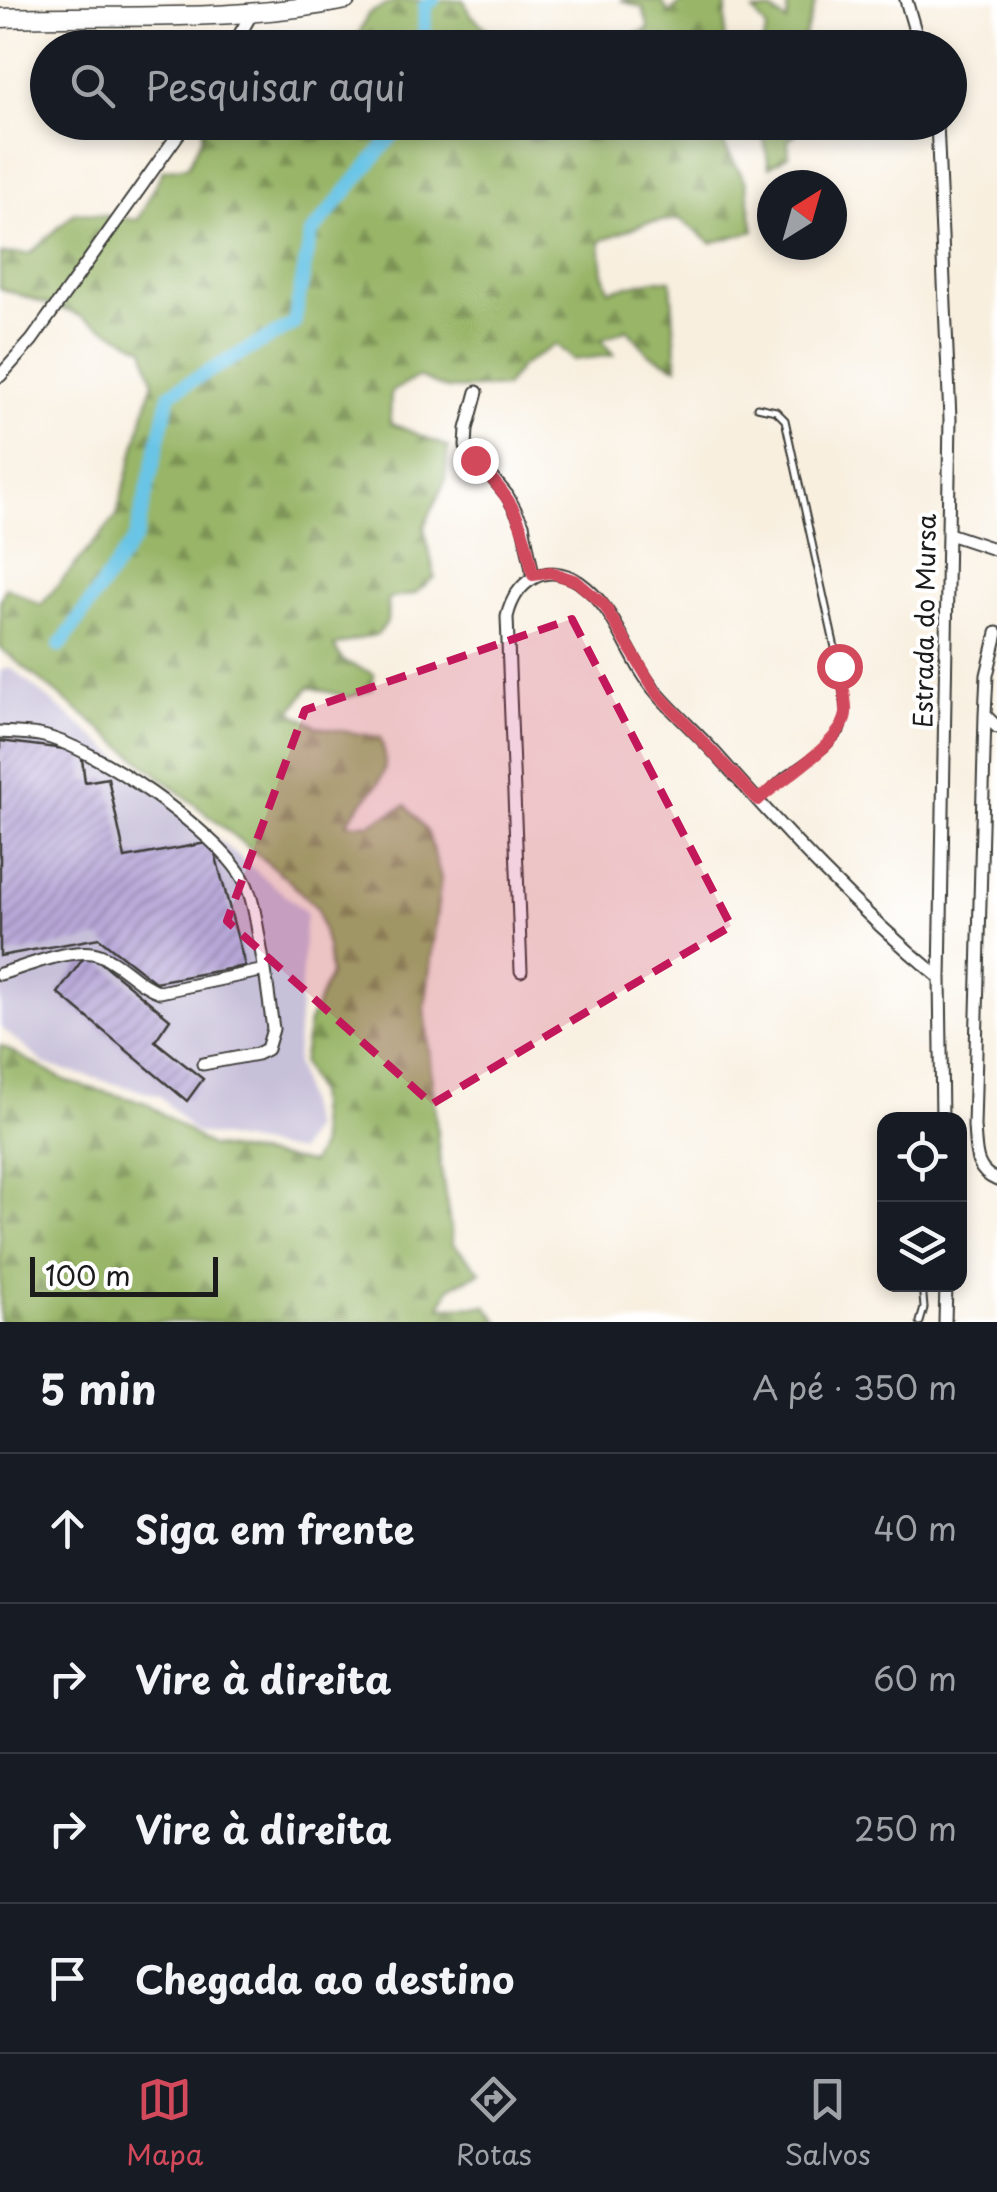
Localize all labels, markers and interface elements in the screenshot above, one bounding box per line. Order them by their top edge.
search box [30,30,967,140]
text: Pesquisar aqui [145,57,406,114]
icon: search [65,58,120,113]
north arrow [757,170,847,260]
route end [453,438,499,484]
street label: Estrada do Mursa [903,513,945,728]
route start [817,644,863,690]
map controls [877,1112,967,1292]
button: locate [877,1112,967,1202]
button: layers [877,1202,967,1292]
scale bar [30,1252,218,1296]
text: 100 m [45,1253,131,1296]
text: 5 min [40,1356,157,1419]
text: A pé · 350 m [752,1363,957,1411]
text: Siga em frente [135,1500,415,1557]
icon: ahead [40,1501,95,1556]
text: 40 m [873,1504,957,1552]
text: Vire à direita [135,1650,391,1707]
icon: right [40,1651,95,1706]
text: 60 m [873,1654,957,1702]
text: Vire à direita [135,1800,391,1857]
icon: right [40,1801,95,1856]
text: 250 m [854,1804,957,1852]
text: Chegada ao destino [135,1950,514,2007]
icon: arrive [40,1951,95,2006]
tab: Mapa [126,2072,203,2175]
tab: Rotas [456,2072,532,2175]
tab: Salvos [784,2072,871,2175]

